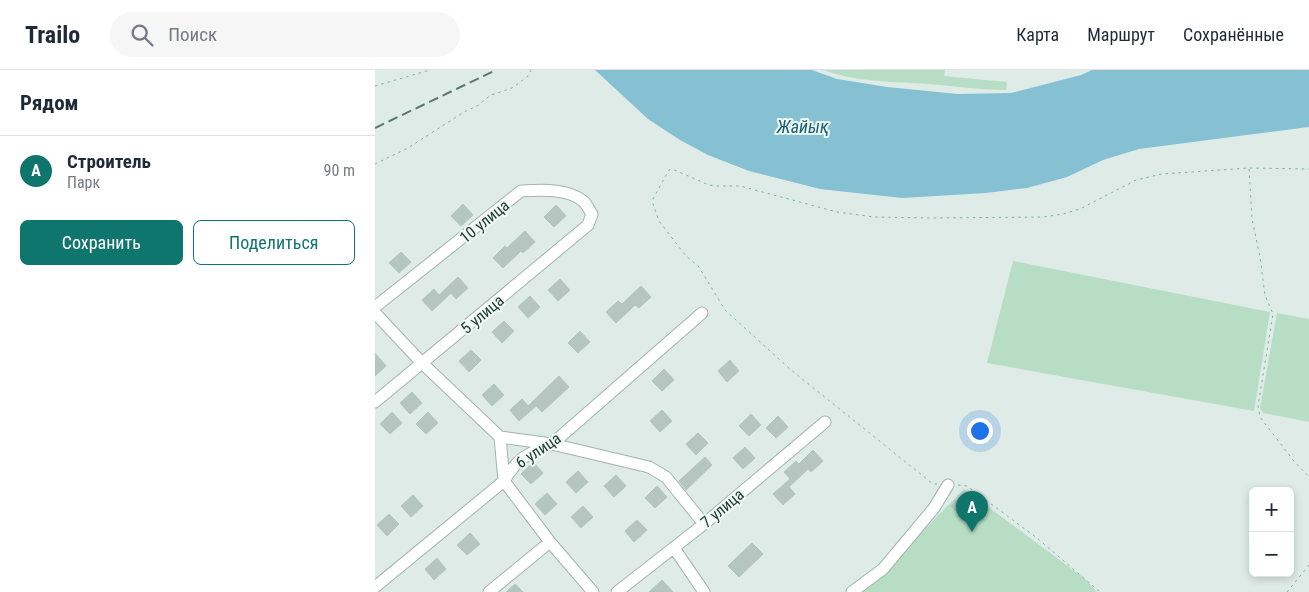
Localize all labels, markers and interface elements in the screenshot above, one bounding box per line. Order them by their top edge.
search box [110,12,460,57]
text: Trailo [25,21,80,49]
icon: search [128,21,156,49]
text: Поиск [168,23,217,46]
text: Карта [1016,24,1059,45]
text: Маршрут [1087,24,1155,45]
text: Сохранённые [1183,24,1284,45]
text: Рядом [20,91,79,115]
water label: Жайық [776,116,829,137]
text: Строитель [67,150,151,173]
text: A [31,161,41,180]
text: 90 m [323,161,355,180]
text: Парк [67,173,100,192]
street label: 10 улица [456,196,513,247]
button: Сохранить [20,220,183,265]
button: Поделиться [193,220,355,265]
street label: 5 улица [457,291,508,338]
your location [967,418,993,444]
street label: 6 улица [512,428,564,472]
street label: 7 улица [697,485,748,532]
map controls [1249,487,1294,577]
button: + [1249,487,1294,532]
pin: A [956,491,988,532]
button: − [1249,532,1294,577]

